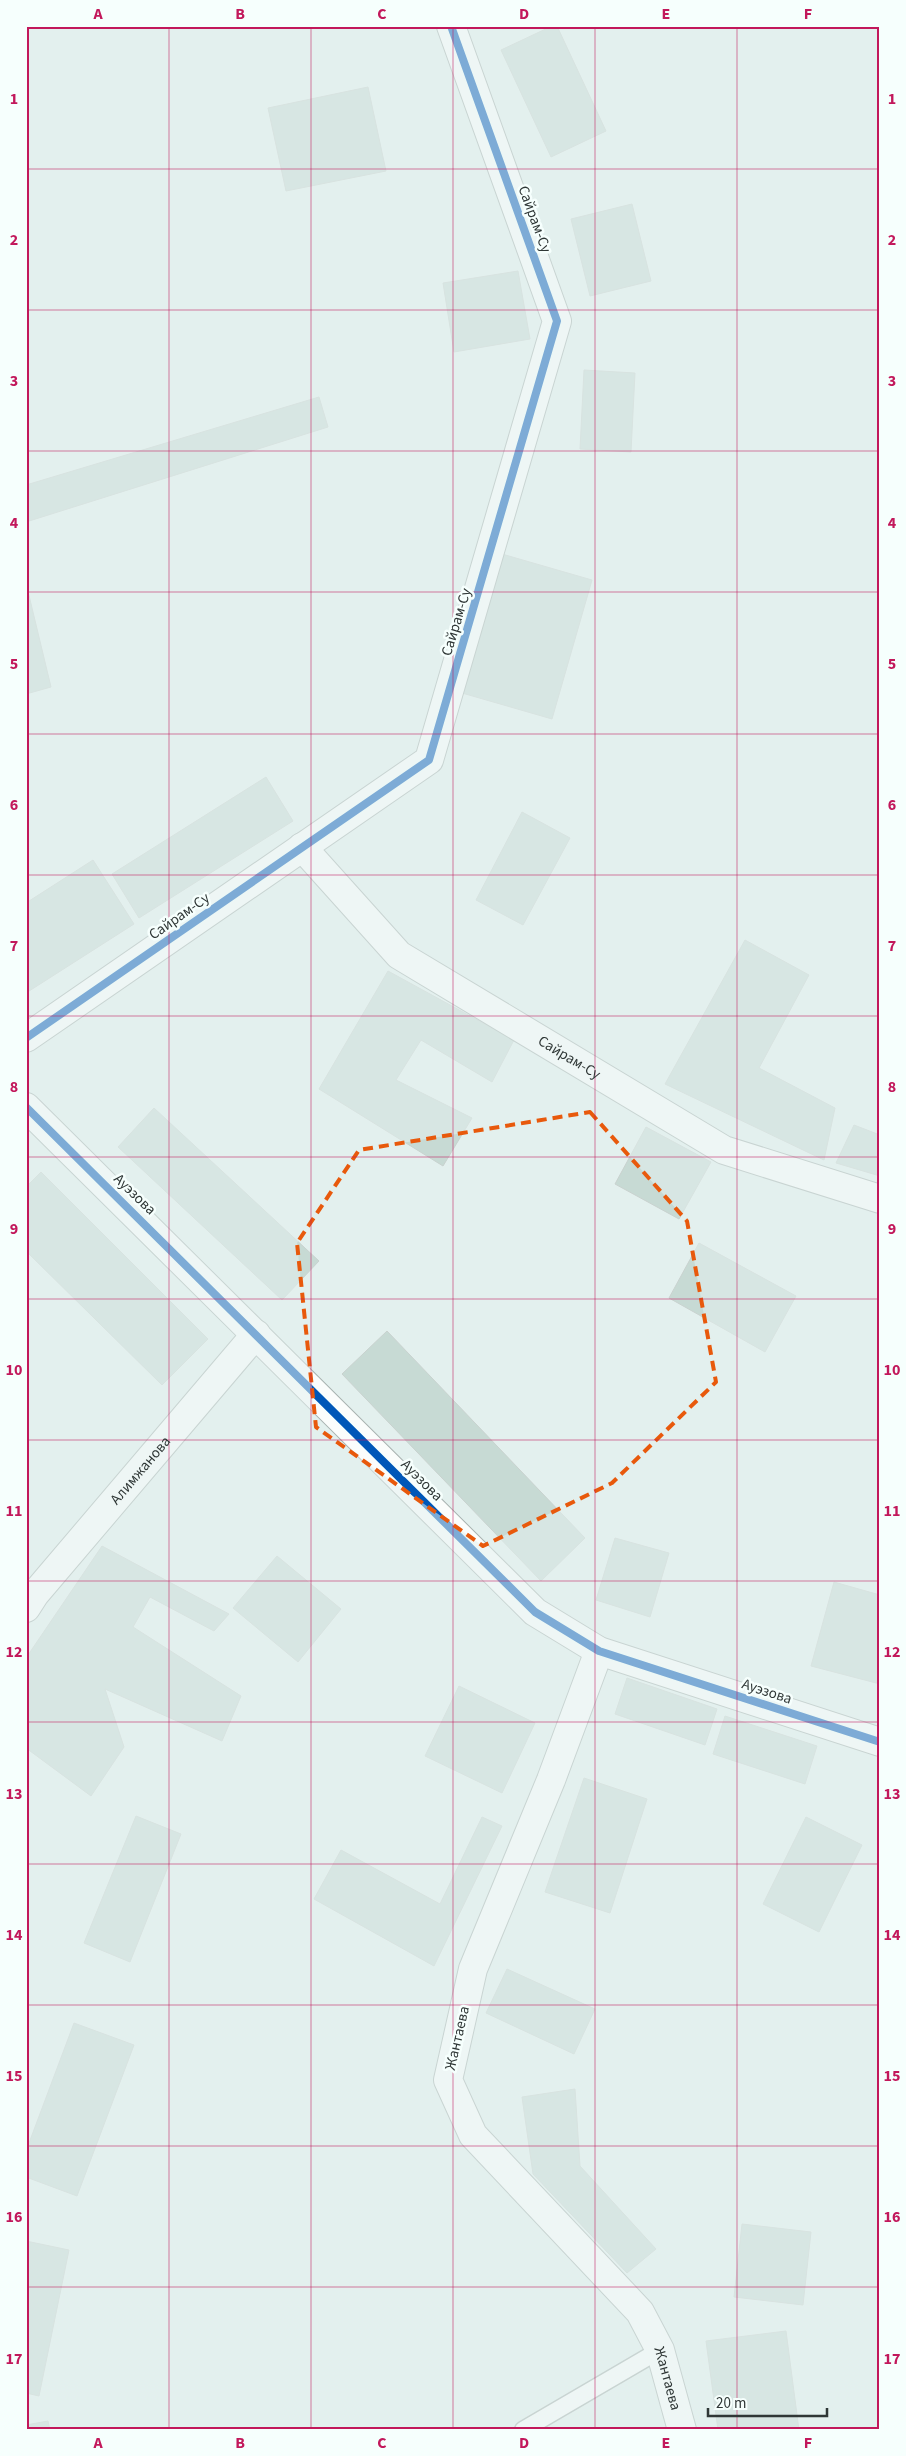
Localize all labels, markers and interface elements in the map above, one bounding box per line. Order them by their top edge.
text: A [92,3,103,25]
text: B [235,3,245,25]
text: C [377,3,387,25]
text: D [519,3,529,25]
text: E [662,3,670,25]
text: F [804,3,812,25]
text: 1 [10,88,18,110]
text: 1 [888,88,896,110]
street label: Сайрам-Су [513,183,556,256]
text: 2 [10,229,18,251]
text: 2 [888,229,896,251]
text: 3 [10,370,18,392]
text: 3 [888,370,896,392]
text: 4 [10,512,19,534]
text: 4 [888,512,897,534]
street label: Сайрам-Су [436,586,477,659]
text: 5 [10,653,18,675]
text: 5 [888,653,896,675]
text: 6 [10,794,18,816]
text: 6 [888,794,896,816]
street label: Сайрам-Су [145,888,214,945]
text: 7 [10,935,18,957]
text: 7 [888,935,896,957]
street label: Сайрам-Су [534,1031,605,1085]
text: 8 [10,1076,18,1098]
text: 8 [888,1076,896,1098]
street label: Ауэзова [109,1169,161,1220]
text: 9 [10,1218,18,1240]
text: 9 [888,1218,896,1240]
text: 10 [6,1359,22,1381]
text: 10 [884,1359,900,1381]
street label: Алимжанова [105,1432,176,1509]
street label: Ауэзова [396,1455,447,1506]
text: 11 [6,1500,22,1522]
text: 11 [884,1500,900,1522]
text: 12 [6,1641,22,1663]
text: 12 [884,1641,900,1663]
street label: Ауэзова [739,1674,795,1709]
text: 13 [6,1783,22,1805]
text: 13 [884,1783,900,1805]
text: 14 [6,1924,23,1946]
text: 14 [884,1924,901,1946]
street label: Жантаева [440,2004,475,2072]
text: 15 [6,2065,22,2087]
text: 15 [884,2065,900,2087]
text: 16 [6,2206,22,2228]
text: 16 [884,2206,900,2228]
street label: Жантаева [649,2344,686,2413]
text: 17 [6,2348,22,2370]
text: 17 [884,2348,900,2370]
scale bar [708,2386,827,2418]
text: 20 m [716,2393,746,2414]
text: A [92,2432,103,2454]
text: B [235,2432,245,2454]
text: C [377,2432,387,2454]
text: D [519,2432,529,2454]
text: E [662,2432,670,2454]
text: F [804,2432,812,2454]

